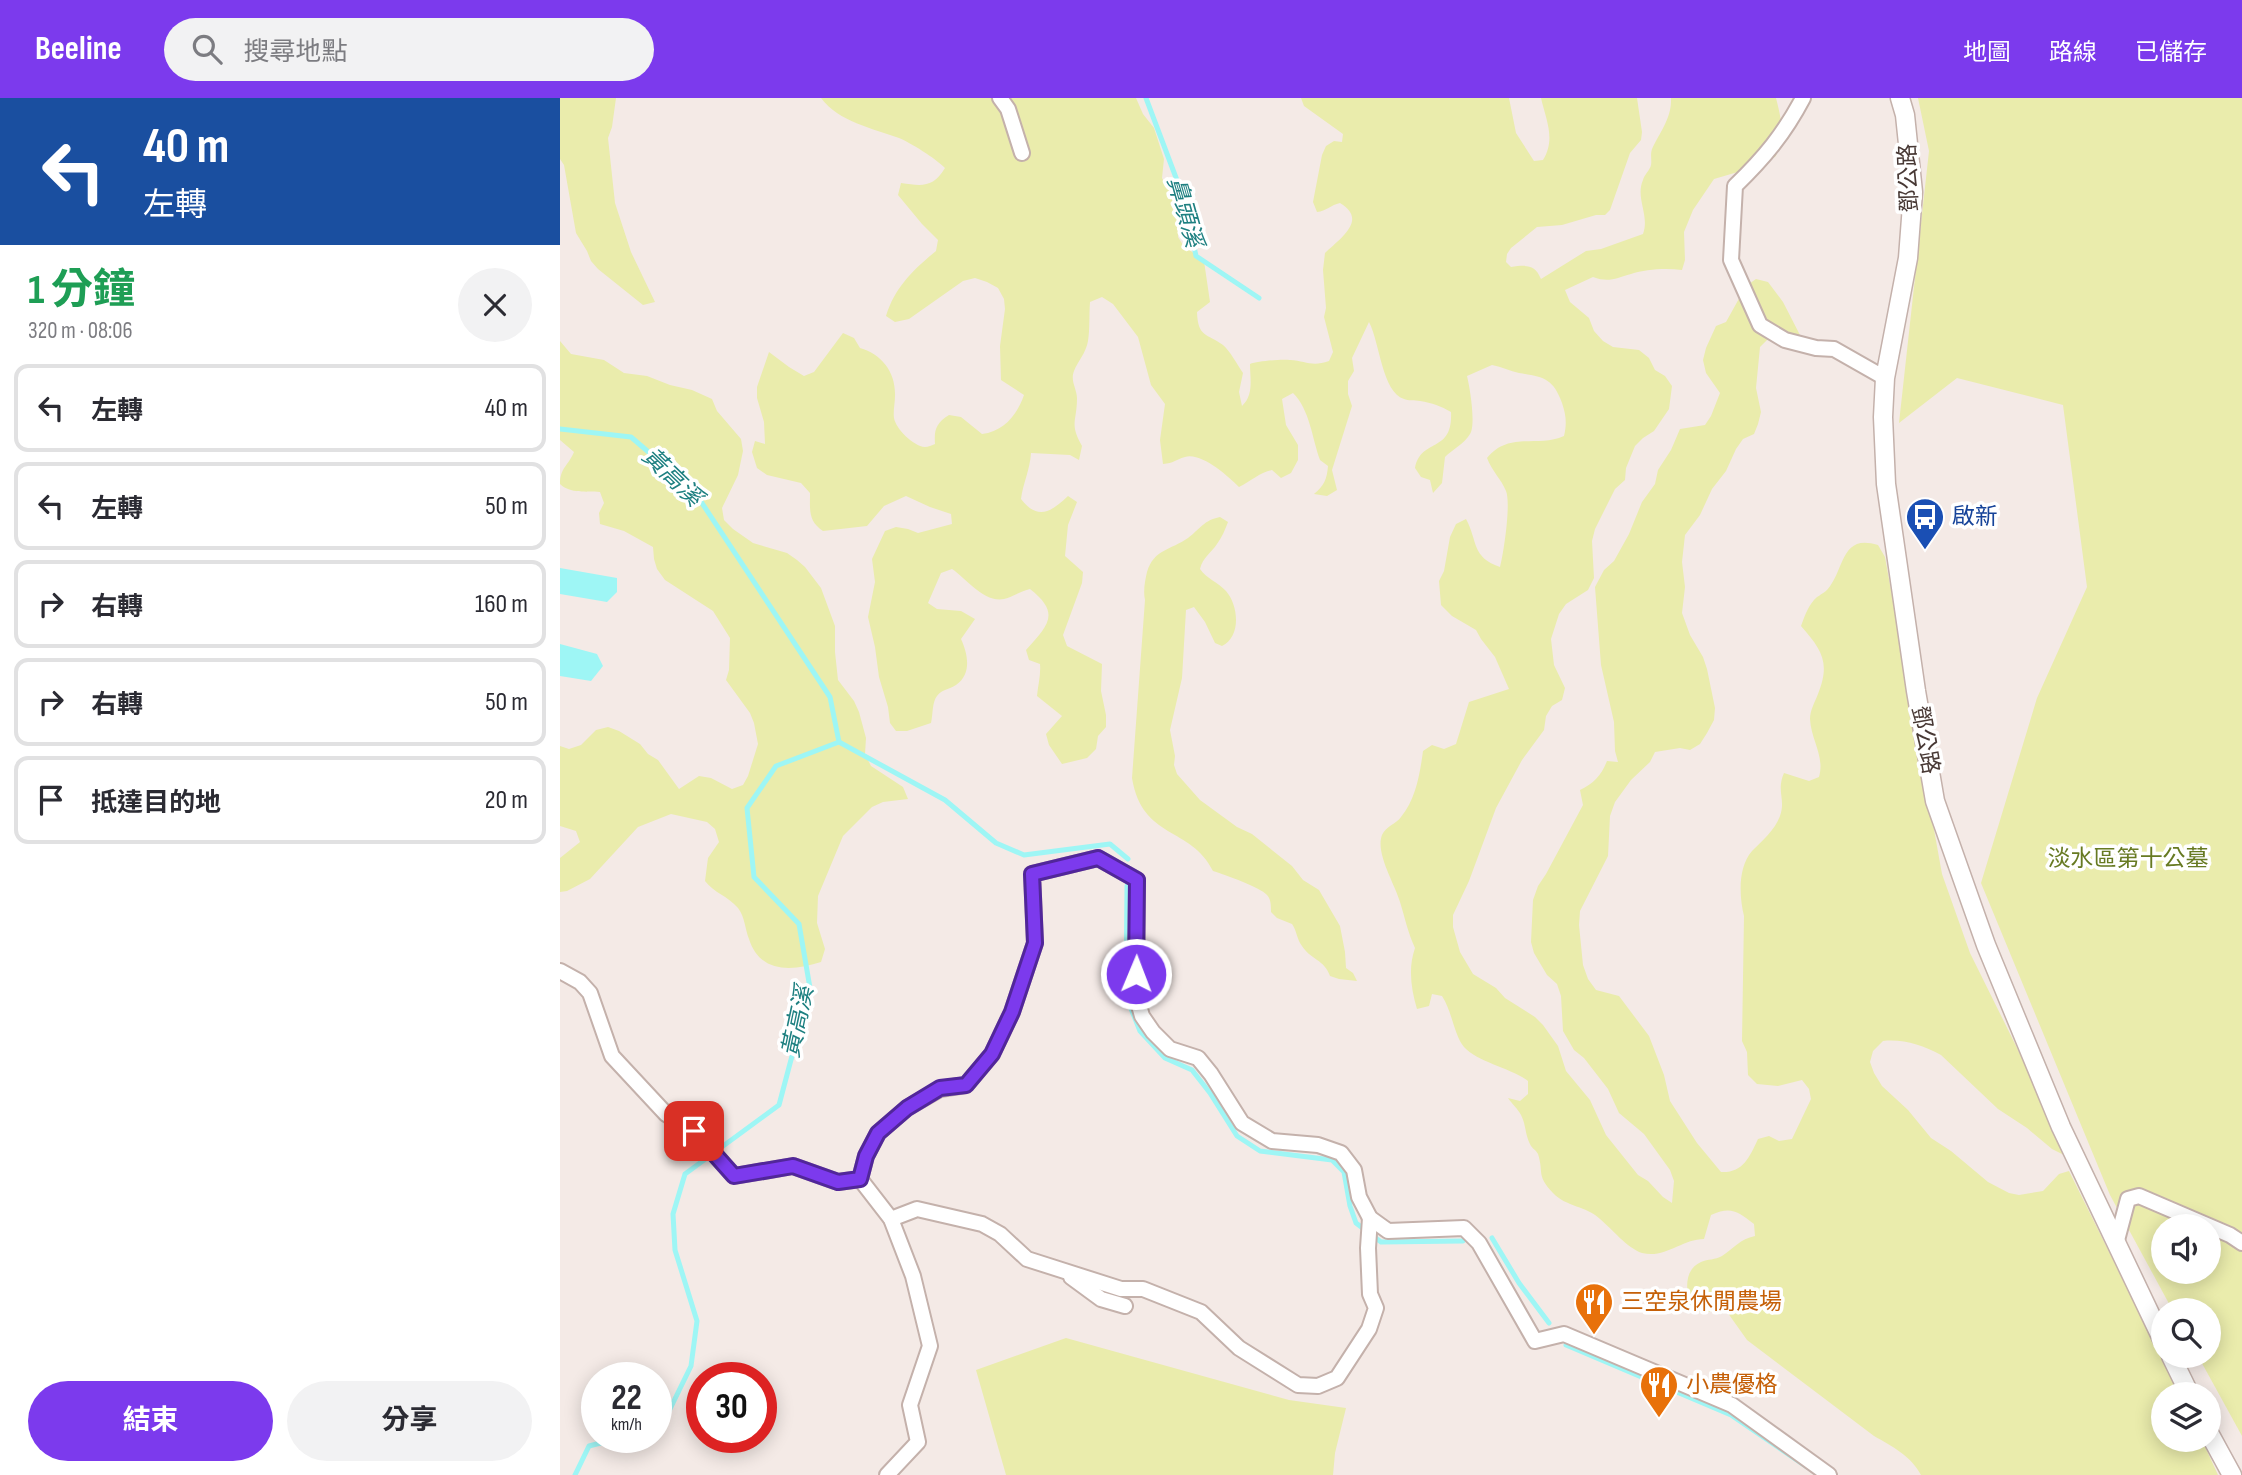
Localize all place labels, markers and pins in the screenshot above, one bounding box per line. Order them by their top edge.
bus stop icon: 啟新 [1904,496,1946,551]
place label: 啟新 [1952,503,1998,531]
pin [664,1101,724,1161]
restaurant icon: 三空泉休閒農場 [1573,1281,1615,1336]
place label: 三空泉休閒農場 [1621,1288,1782,1316]
restaurant icon: 小農優格 [1638,1364,1680,1419]
place label: 小農優格 [1686,1371,1778,1399]

